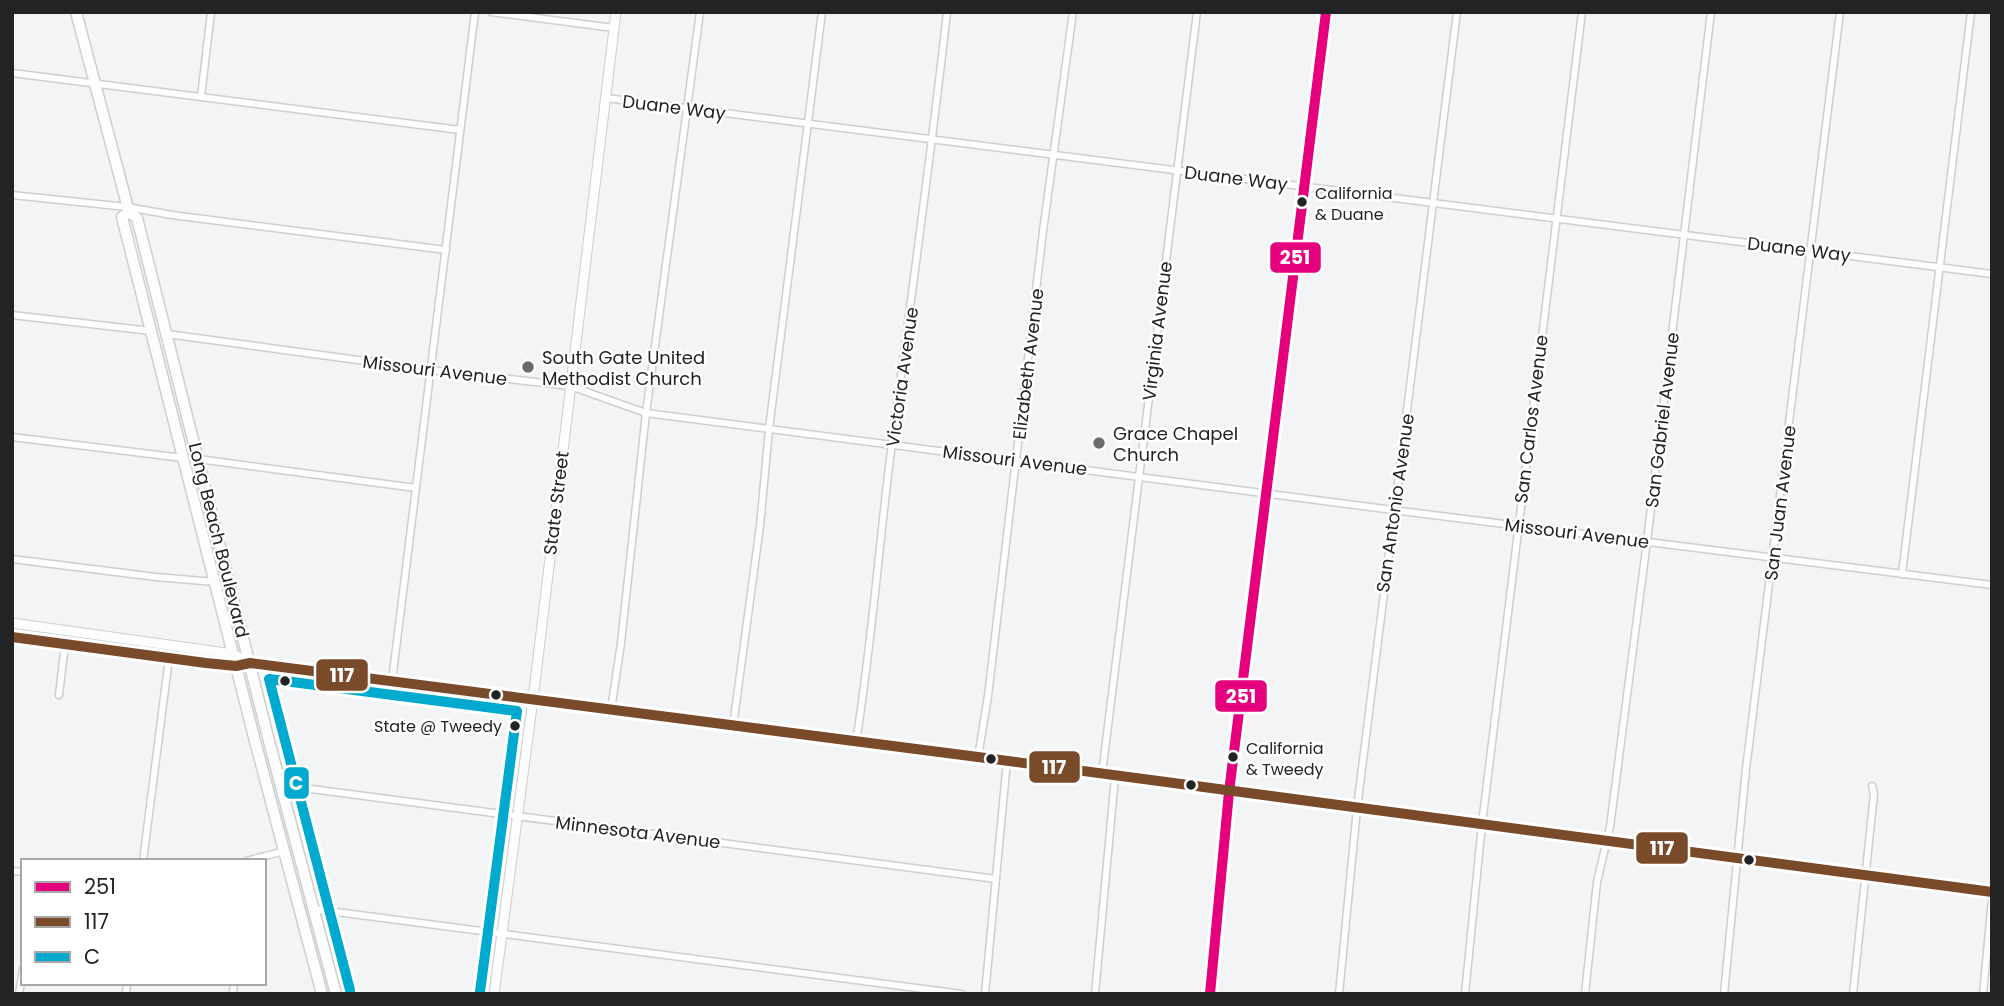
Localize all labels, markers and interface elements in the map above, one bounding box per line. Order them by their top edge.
street label: Duane Way [621,88,727,126]
street label: Duane Way [1183,159,1289,197]
place label: California & Duane [1315,182,1393,226]
marker: California & Duane [1295,195,1309,209]
street label: Duane Way [1746,230,1852,268]
line badge: 251 [1269,241,1322,274]
text: 251 [1280,244,1310,271]
street label: Virginia Avenue [1136,260,1178,402]
street label: Elizabeth Avenue [1006,287,1050,441]
street label: Victoria Avenue [880,305,924,449]
street label: San Gabriel Avenue [1639,331,1685,509]
street label: San Carlos Avenue [1508,333,1554,505]
place label: South Gate United Methodist Church [542,345,705,391]
street label: Missouri Avenue [361,349,509,391]
marker: South Gate United Methodist Church [520,359,536,375]
street label: San Antonio Avenue [1370,412,1420,594]
place label: Grace Chapel Church [1113,421,1238,467]
street label: San Juan Avenue [1758,424,1802,582]
marker: Grace Chapel Church [1091,435,1107,451]
street label: Missouri Avenue [941,439,1089,481]
street label: Long Beach Boulevard [183,440,255,640]
street label: State Street [537,450,575,556]
street label: Missouri Avenue [1503,512,1651,554]
line badge: 117 [315,658,369,692]
text: 117 [330,662,354,689]
unlabelled marker [278,674,292,688]
line badge: 251 [1214,679,1268,713]
text: 251 [1226,683,1256,710]
unlabelled marker [489,688,503,702]
place label: State @ Tweedy [374,715,502,738]
marker: State @ Tweedy [508,719,522,733]
place label: California & Tweedy [1246,737,1324,781]
line badge: 117 [1028,750,1081,784]
marker: California & Tweedy [1226,750,1240,764]
unlabelled marker [984,752,998,766]
text: 117 [1042,754,1066,781]
line badge: C [283,766,310,800]
text: C [289,770,303,797]
unlabelled marker [1184,778,1198,792]
street label: Minnesota Avenue [554,809,722,855]
line badge: 117 [1635,831,1689,865]
text: 117 [1650,835,1674,862]
unlabelled marker [1742,853,1756,867]
legend [21,859,266,985]
text: 251 [84,872,116,901]
text: 117 [84,907,109,936]
text: C [84,942,100,971]

